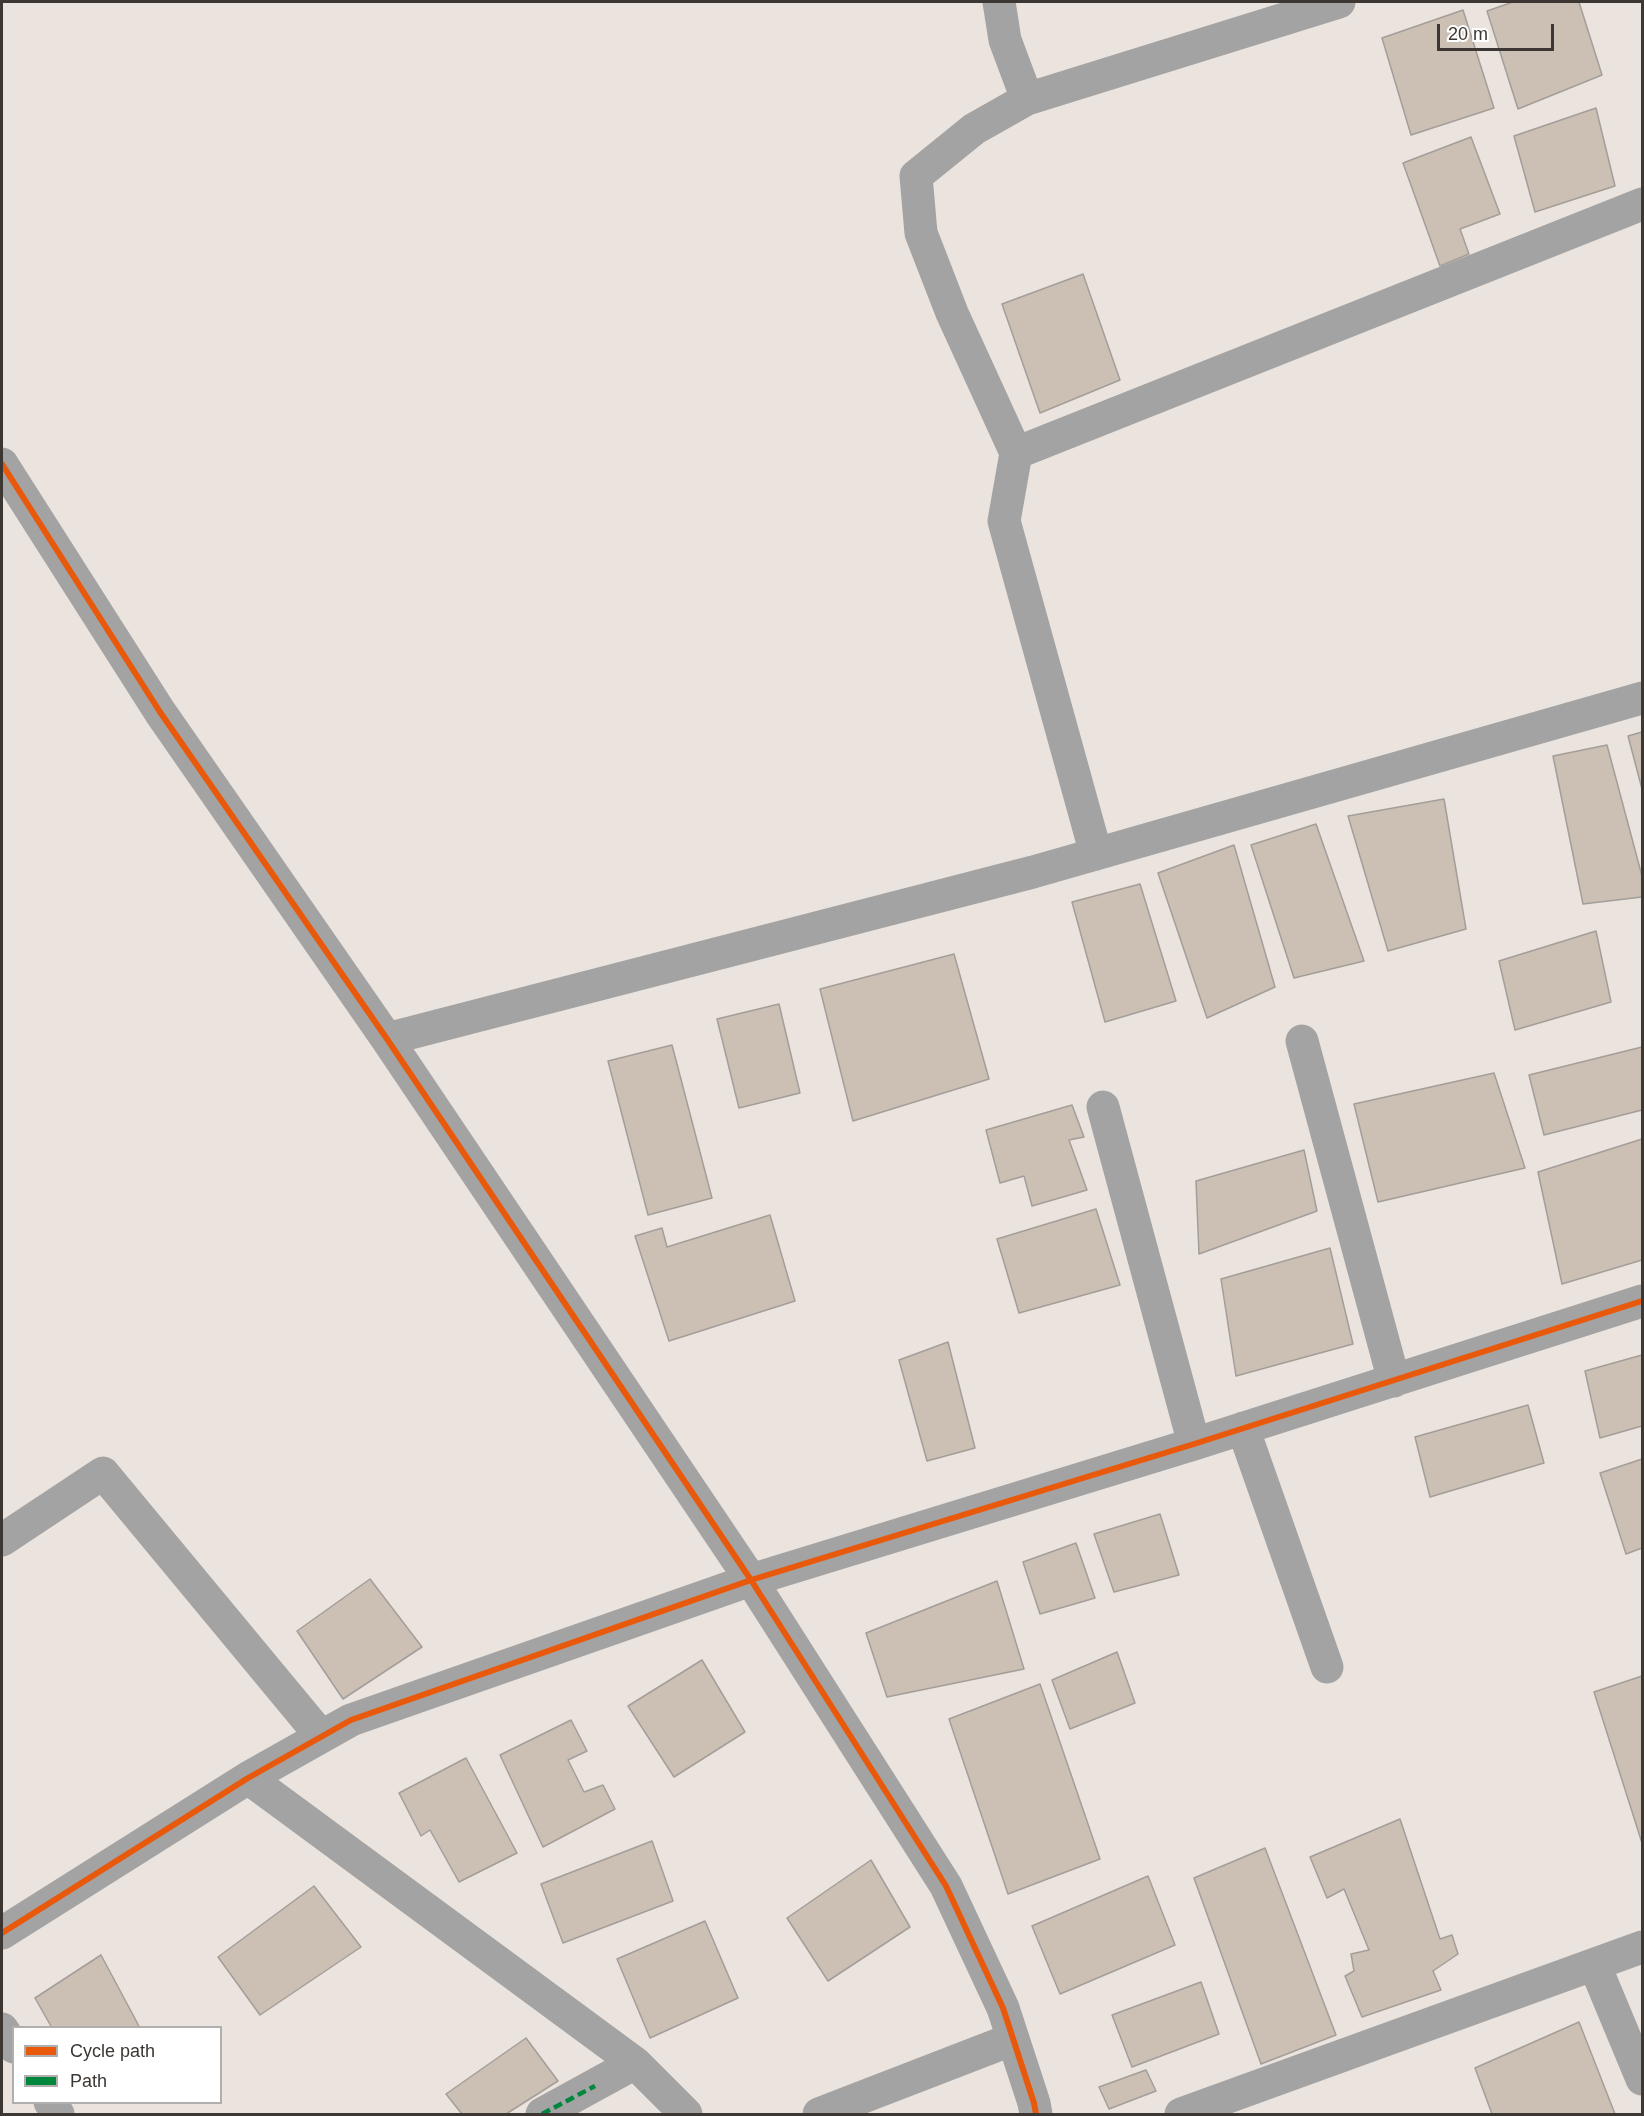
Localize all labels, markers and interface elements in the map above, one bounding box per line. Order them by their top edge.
scale bar [1440,12,1557,50]
text: 20 m [1448,24,1488,44]
legend [12,2026,222,2104]
text: Cycle path [70,2041,155,2061]
text: Path [70,2071,107,2091]

